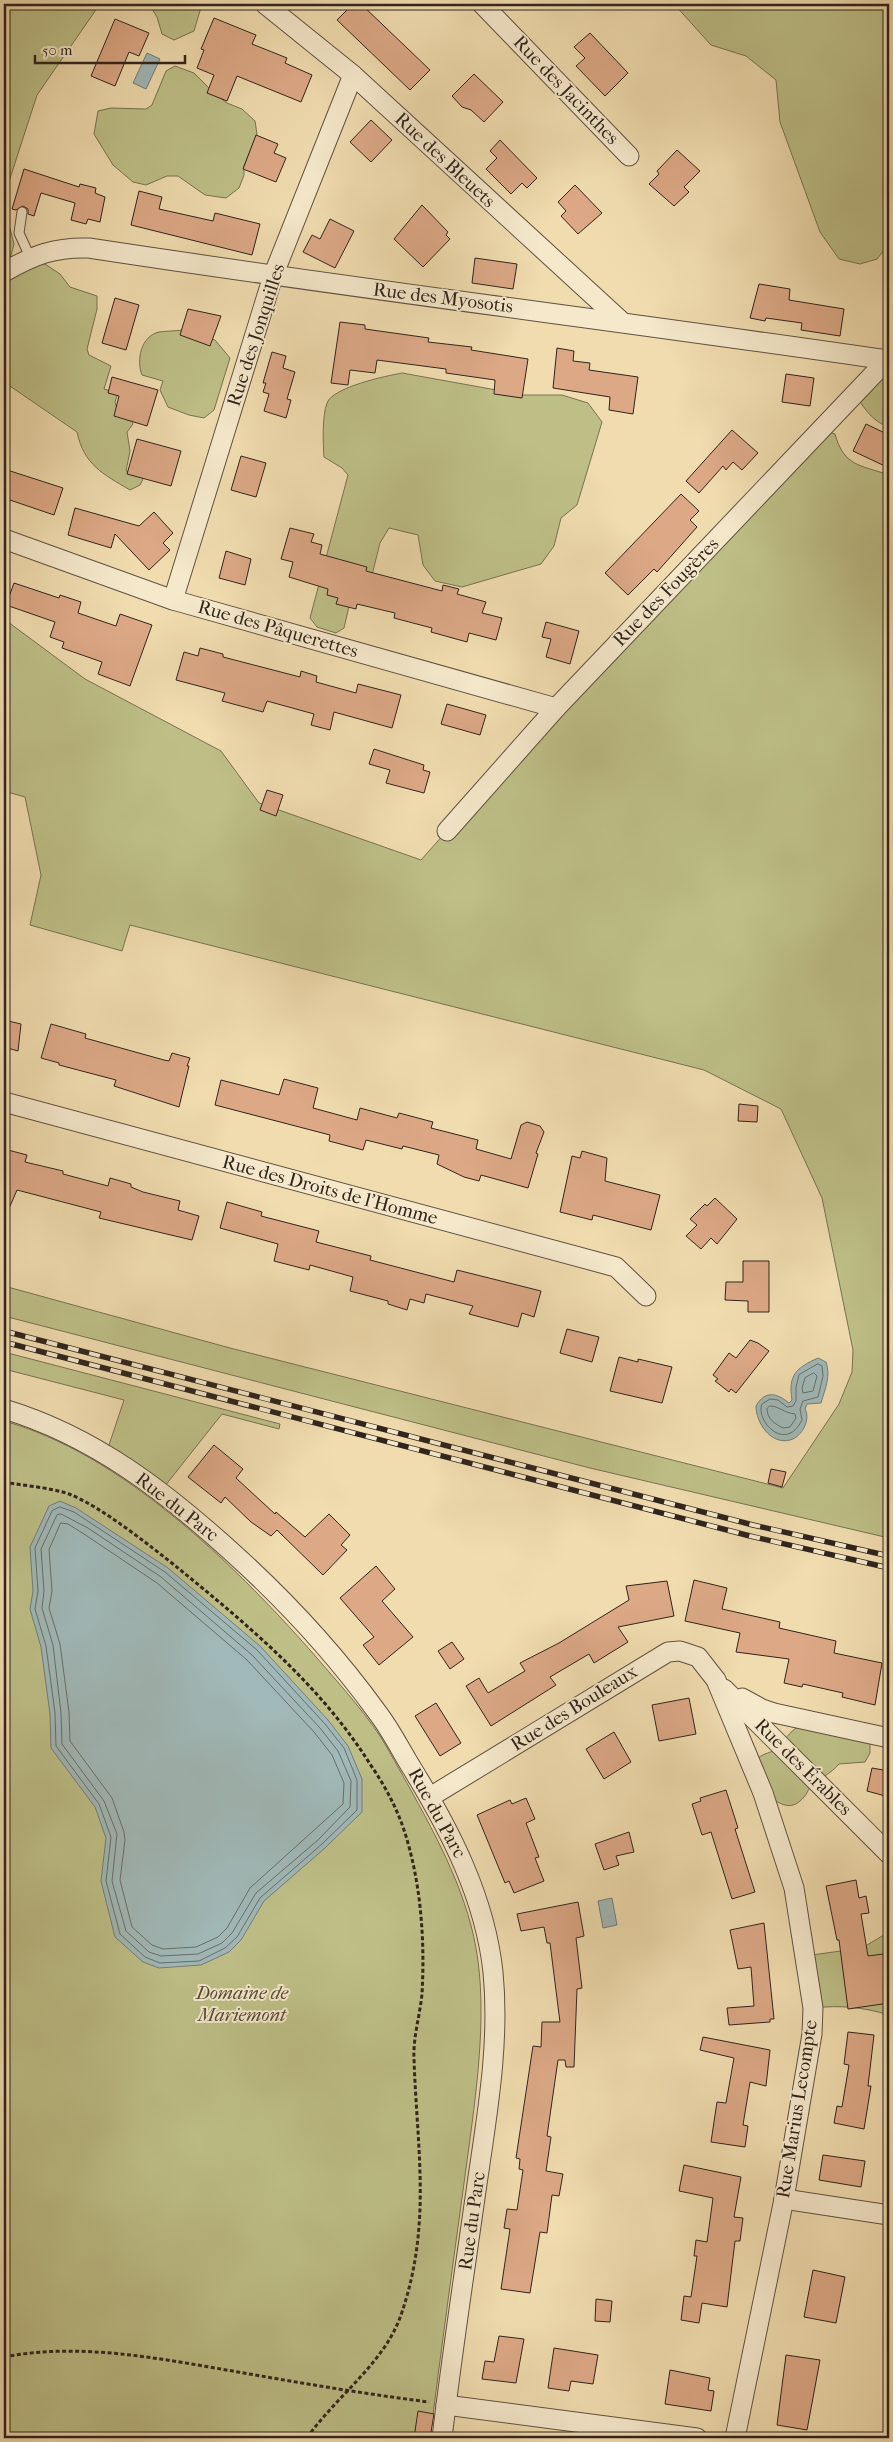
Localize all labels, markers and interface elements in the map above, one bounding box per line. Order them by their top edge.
street label: Rue des Jacinthes [509,31,623,149]
scale bar [35,32,185,64]
text: 50 m [42,41,73,59]
street label: Rue des Bleuets [390,108,500,212]
street label: Rue des Jonquilles [223,261,289,409]
street label: Rue des Myosotis [372,279,514,317]
street label: Rue des Fougères [609,533,723,651]
street label: Rue des Pâquerettes [195,596,361,662]
street label: Rue des Droits de l'Homme [220,1151,440,1229]
street label: Rue du Parc [131,1468,223,1546]
street label: Rue des Bouleaux [507,1660,641,1756]
street label: Rue des Érables [750,1714,856,1820]
street label: Rue du Parc [403,1764,471,1862]
park label: Domaine de Mariemont [194,1982,289,2026]
street label: Rue Marius Lecompte [772,2018,822,2200]
street label: Rue du Parc [454,2170,490,2272]

